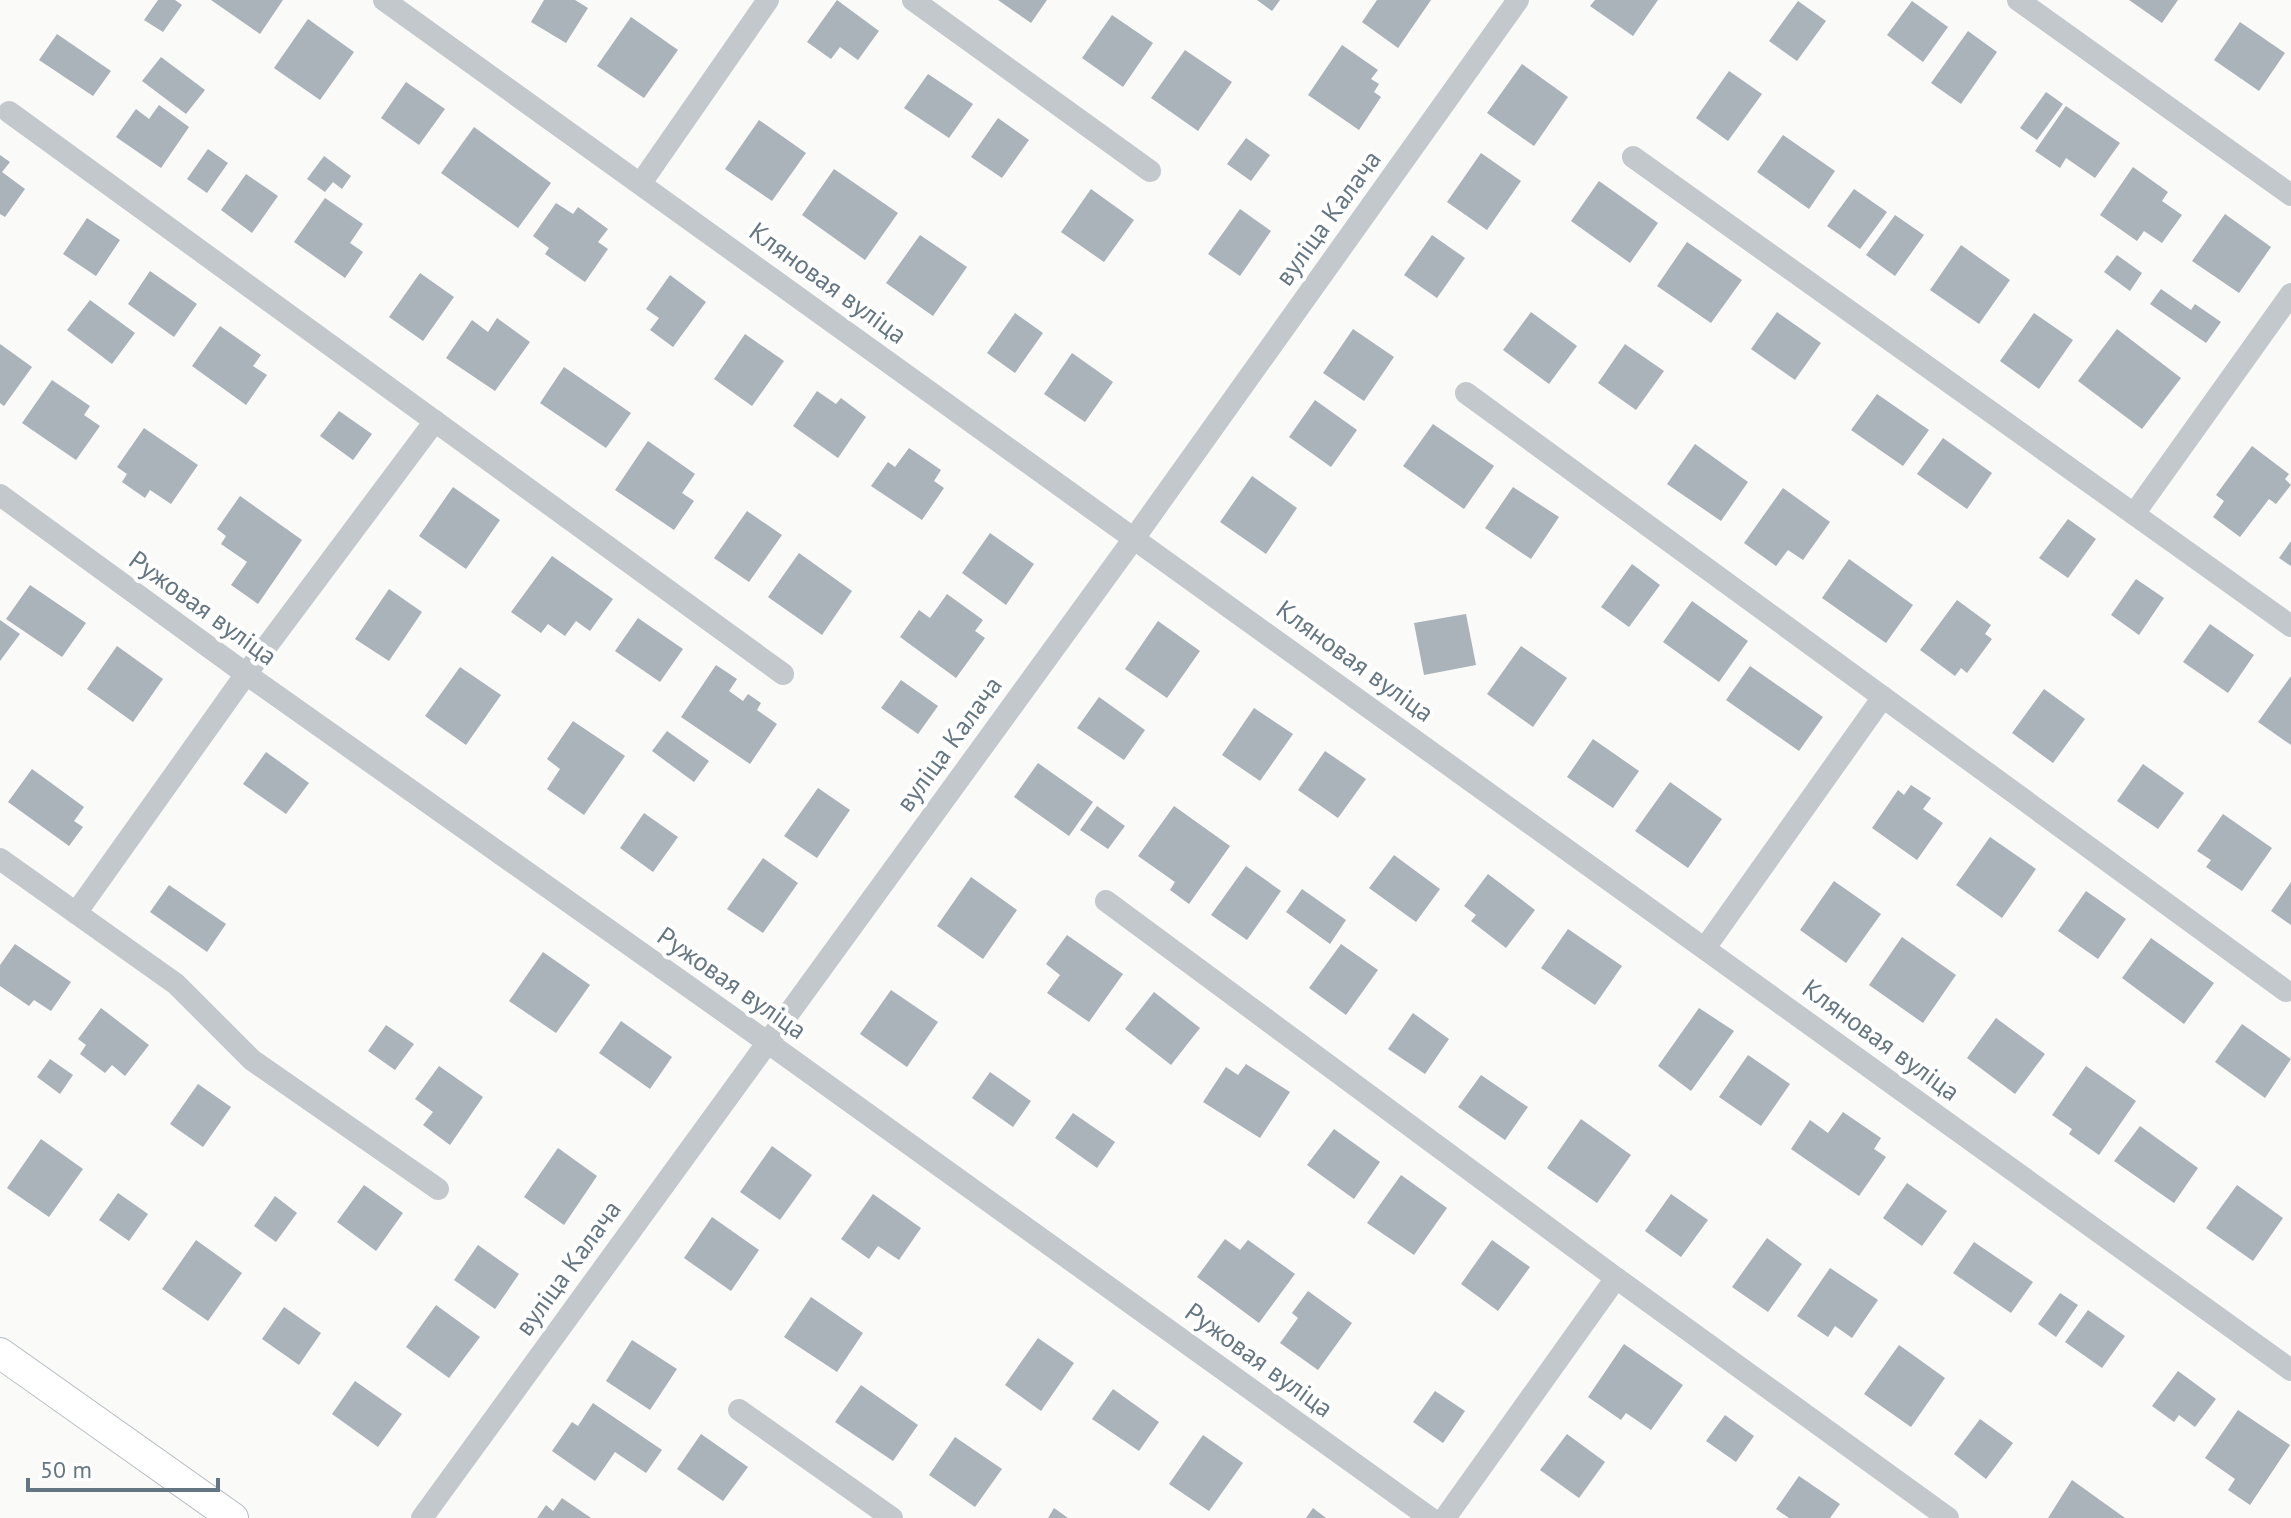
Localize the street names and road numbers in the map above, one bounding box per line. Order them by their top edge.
street label: вуліца Калача [1267,144,1388,292]
street label: Кляновая вуліца [743,214,913,351]
street label: Ружовая вуліца [123,543,284,672]
street label: Кляновая вуліца [1270,592,1440,729]
street label: вуліца Калача [888,670,1009,818]
street label: Ружовая вуліца [651,919,813,1046]
street label: Кляновая вуліца [1796,971,1966,1108]
street label: вуліца Калача [507,1194,628,1342]
street label: Ружовая вуліца [1179,1295,1340,1424]

